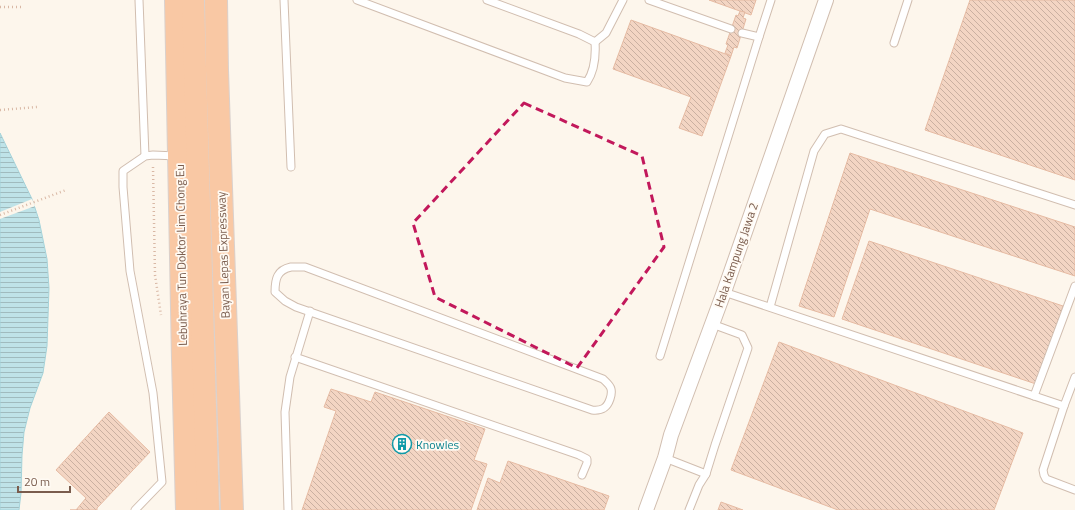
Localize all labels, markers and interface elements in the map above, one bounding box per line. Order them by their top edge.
street label: Lebuhraya Tun Doktor Lim Chong Eu [170,164,192,346]
street label: Bayan Lepas Expressway [211,191,235,319]
street label: Hala Kampung Jawa 2 [709,200,763,310]
building icon: Knowles [391,433,413,455]
place label: Knowles [416,435,459,454]
scale bar [18,468,70,494]
text: 20 m [24,472,50,491]

